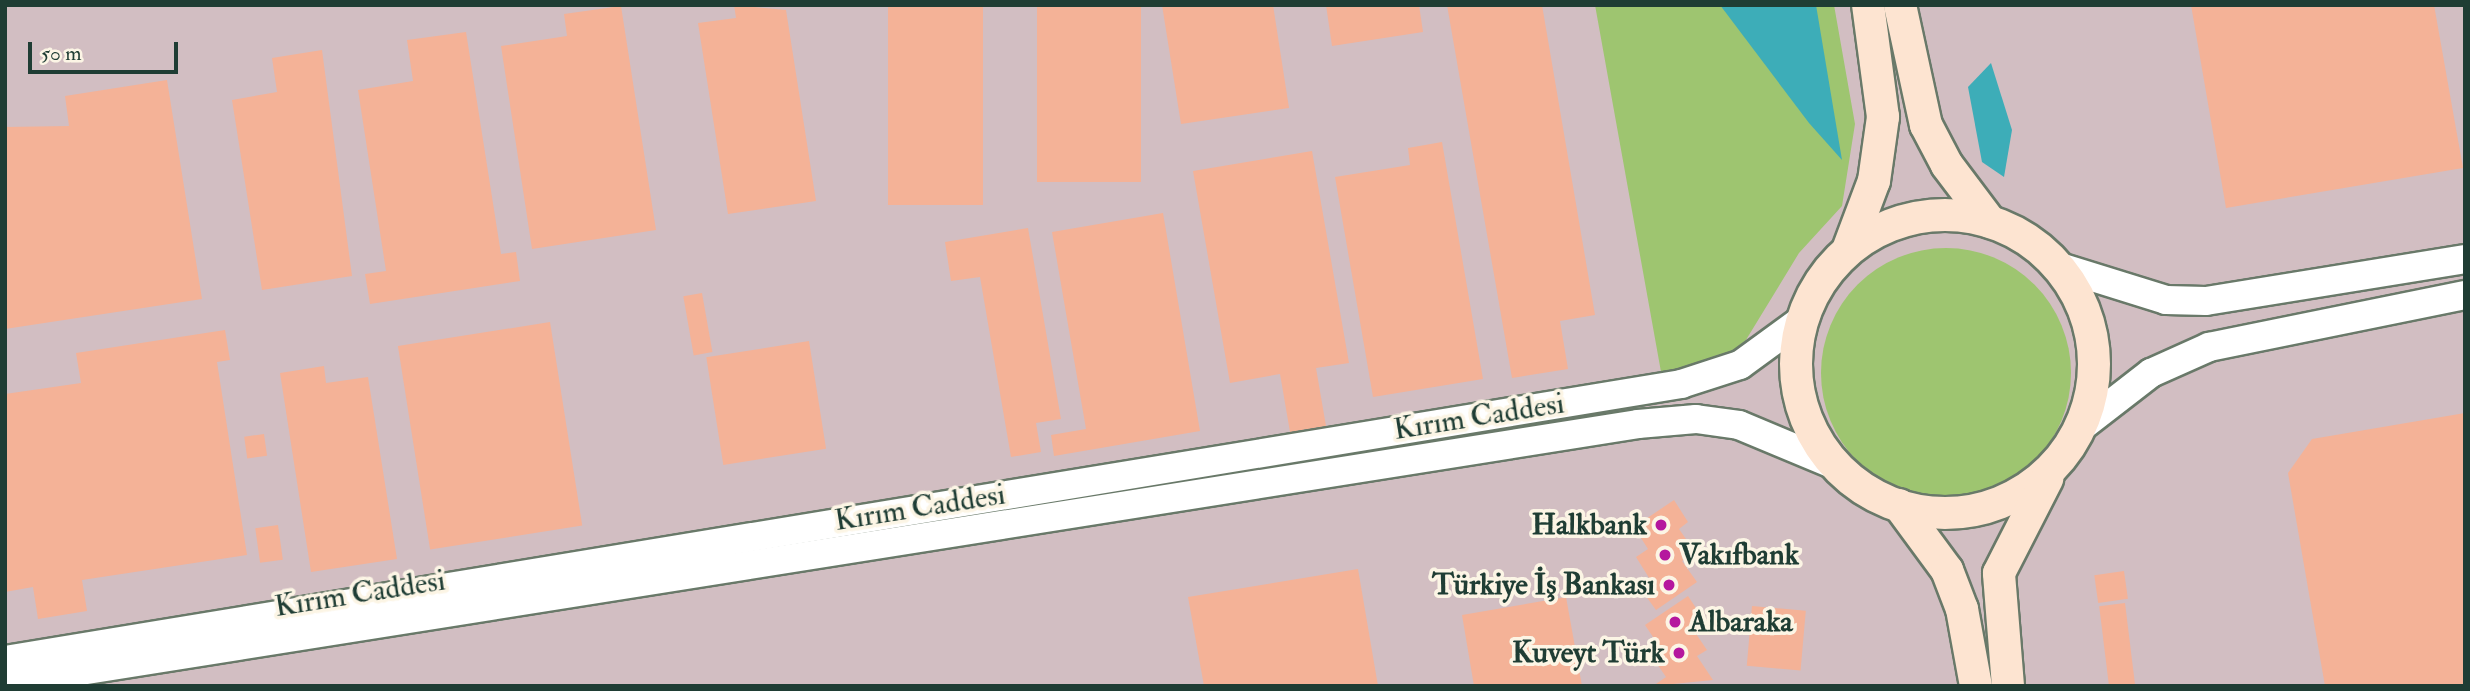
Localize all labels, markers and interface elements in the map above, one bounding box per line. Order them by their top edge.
scale bar [32,28,182,72]
text: 50 m [41,40,82,67]
street label: Kırım Caddesi [1391,386,1567,448]
street label: Kırım Caddesi [832,477,1008,539]
place label: Halkbank [1531,507,1647,543]
marker: Halkbank [1653,517,1669,533]
place label: Vakıfbank [1679,537,1799,573]
marker: Vakıfbank [1657,547,1673,563]
street label: Kırım Caddesi [272,563,448,625]
place label: Türkiye İş Bankası [1432,567,1655,603]
marker: Türkiye İş Bankası [1661,577,1677,593]
place label: Albaraka [1689,604,1793,640]
marker: Albaraka [1667,614,1683,630]
place label: Kuveyt Türk [1512,635,1665,671]
marker: Kuveyt Türk [1671,645,1687,661]

